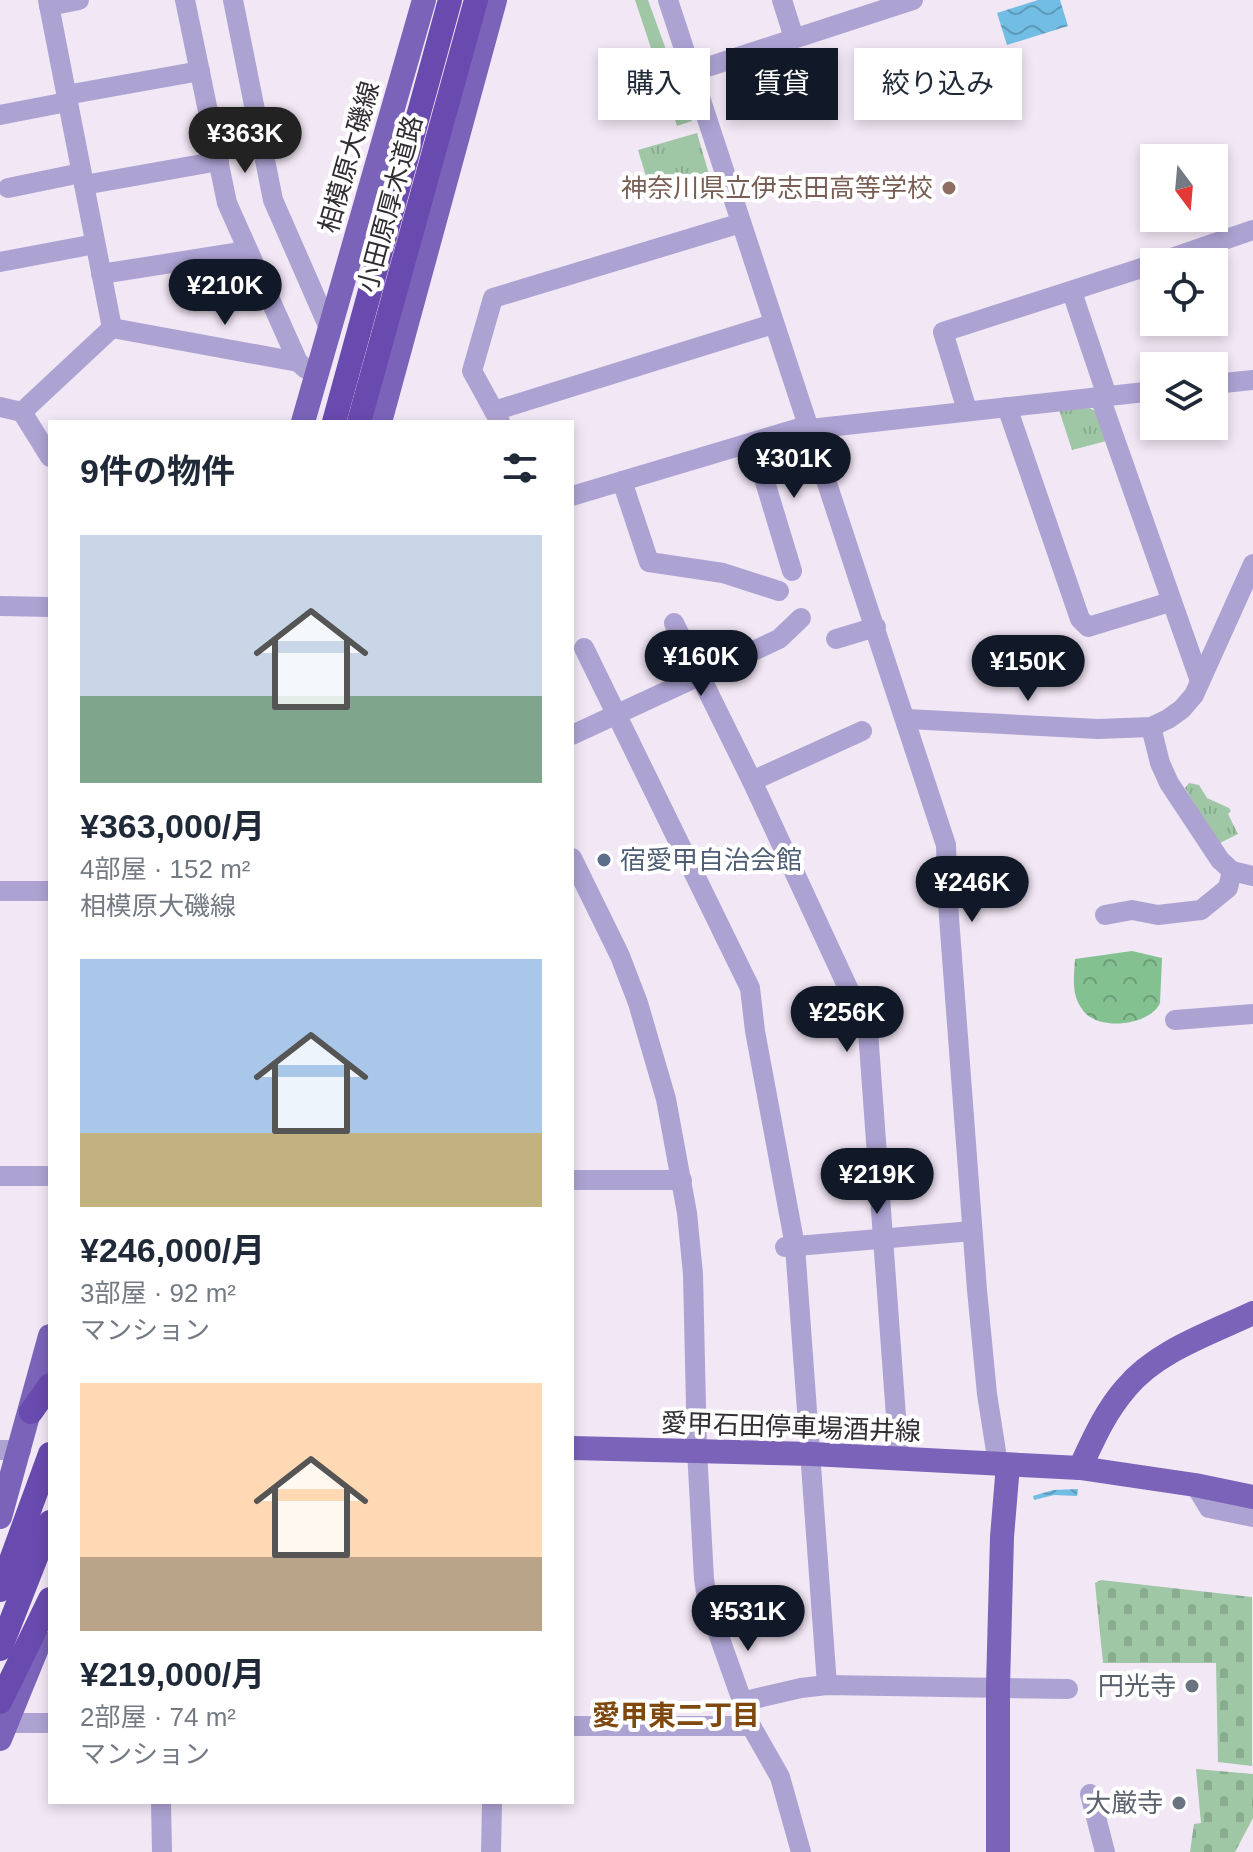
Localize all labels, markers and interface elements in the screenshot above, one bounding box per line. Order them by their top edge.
chip: 購入 [598,48,710,120]
chip: 賃貸 [726,48,838,120]
chip: 絞り込み [854,48,1022,120]
street label: 相模原大磯線 [313,78,385,236]
pin: ¥363K [189,107,301,175]
street label: 小田原厚木道路 [352,112,428,296]
text: ¥363K [207,118,283,148]
north arrow [1140,144,1228,232]
map controls [1140,144,1228,440]
place label: 神奈川県立伊志田高等学校 [621,173,933,203]
marker: 神奈川県立伊志田高等学校 [940,179,958,197]
button: locate [1140,248,1228,336]
pin: ¥210K [169,259,281,327]
text: ¥210K [187,270,263,300]
button: layers [1140,352,1228,440]
pin: ¥301K [738,432,850,500]
text: ¥301K [756,443,832,473]
icon: filters [498,446,542,490]
text: 9件の物件 [80,452,235,490]
icon: home [239,587,383,731]
pin: ¥160K [645,630,757,698]
pin: ¥150K [972,635,1084,703]
text: ¥160K [663,641,739,671]
text: ¥150K [990,646,1066,676]
text: ¥363,000/月 [80,807,265,845]
place label: 宿愛甲自治会館 [620,845,802,875]
marker: 宿愛甲自治会館 [595,851,613,869]
text: 4部屋 · 152 m² [80,854,251,884]
pin: ¥246K [916,856,1028,924]
text: ¥246K [934,867,1010,897]
text: 相模原大磯線 [80,891,236,921]
pin: ¥256K [791,986,903,1054]
text: ¥256K [809,997,885,1027]
icon: home [239,1011,383,1155]
pin: ¥219K [821,1148,933,1216]
text: ¥219K [839,1159,915,1189]
text: ¥246,000/月 [80,1231,265,1269]
text: 3部屋 · 92 m² [80,1278,236,1308]
text: マンション [80,1315,210,1345]
street label: 愛甲石田停車場酒井線 [661,1407,921,1447]
icon: home [239,1435,383,1579]
pin: ¥531K [692,1585,804,1653]
text: ¥531K [710,1596,786,1626]
text: ¥219,000/月 [80,1655,265,1693]
place label: 円光寺 [1098,1671,1176,1701]
marker: 円光寺 [1183,1677,1201,1695]
district label: 愛甲東二丁目 [592,1700,760,1731]
text: 2部屋 · 74 m² [80,1702,236,1732]
text: マンション [80,1739,210,1769]
place label: 大厳寺 [1085,1788,1163,1818]
marker: 大厳寺 [1170,1794,1188,1812]

